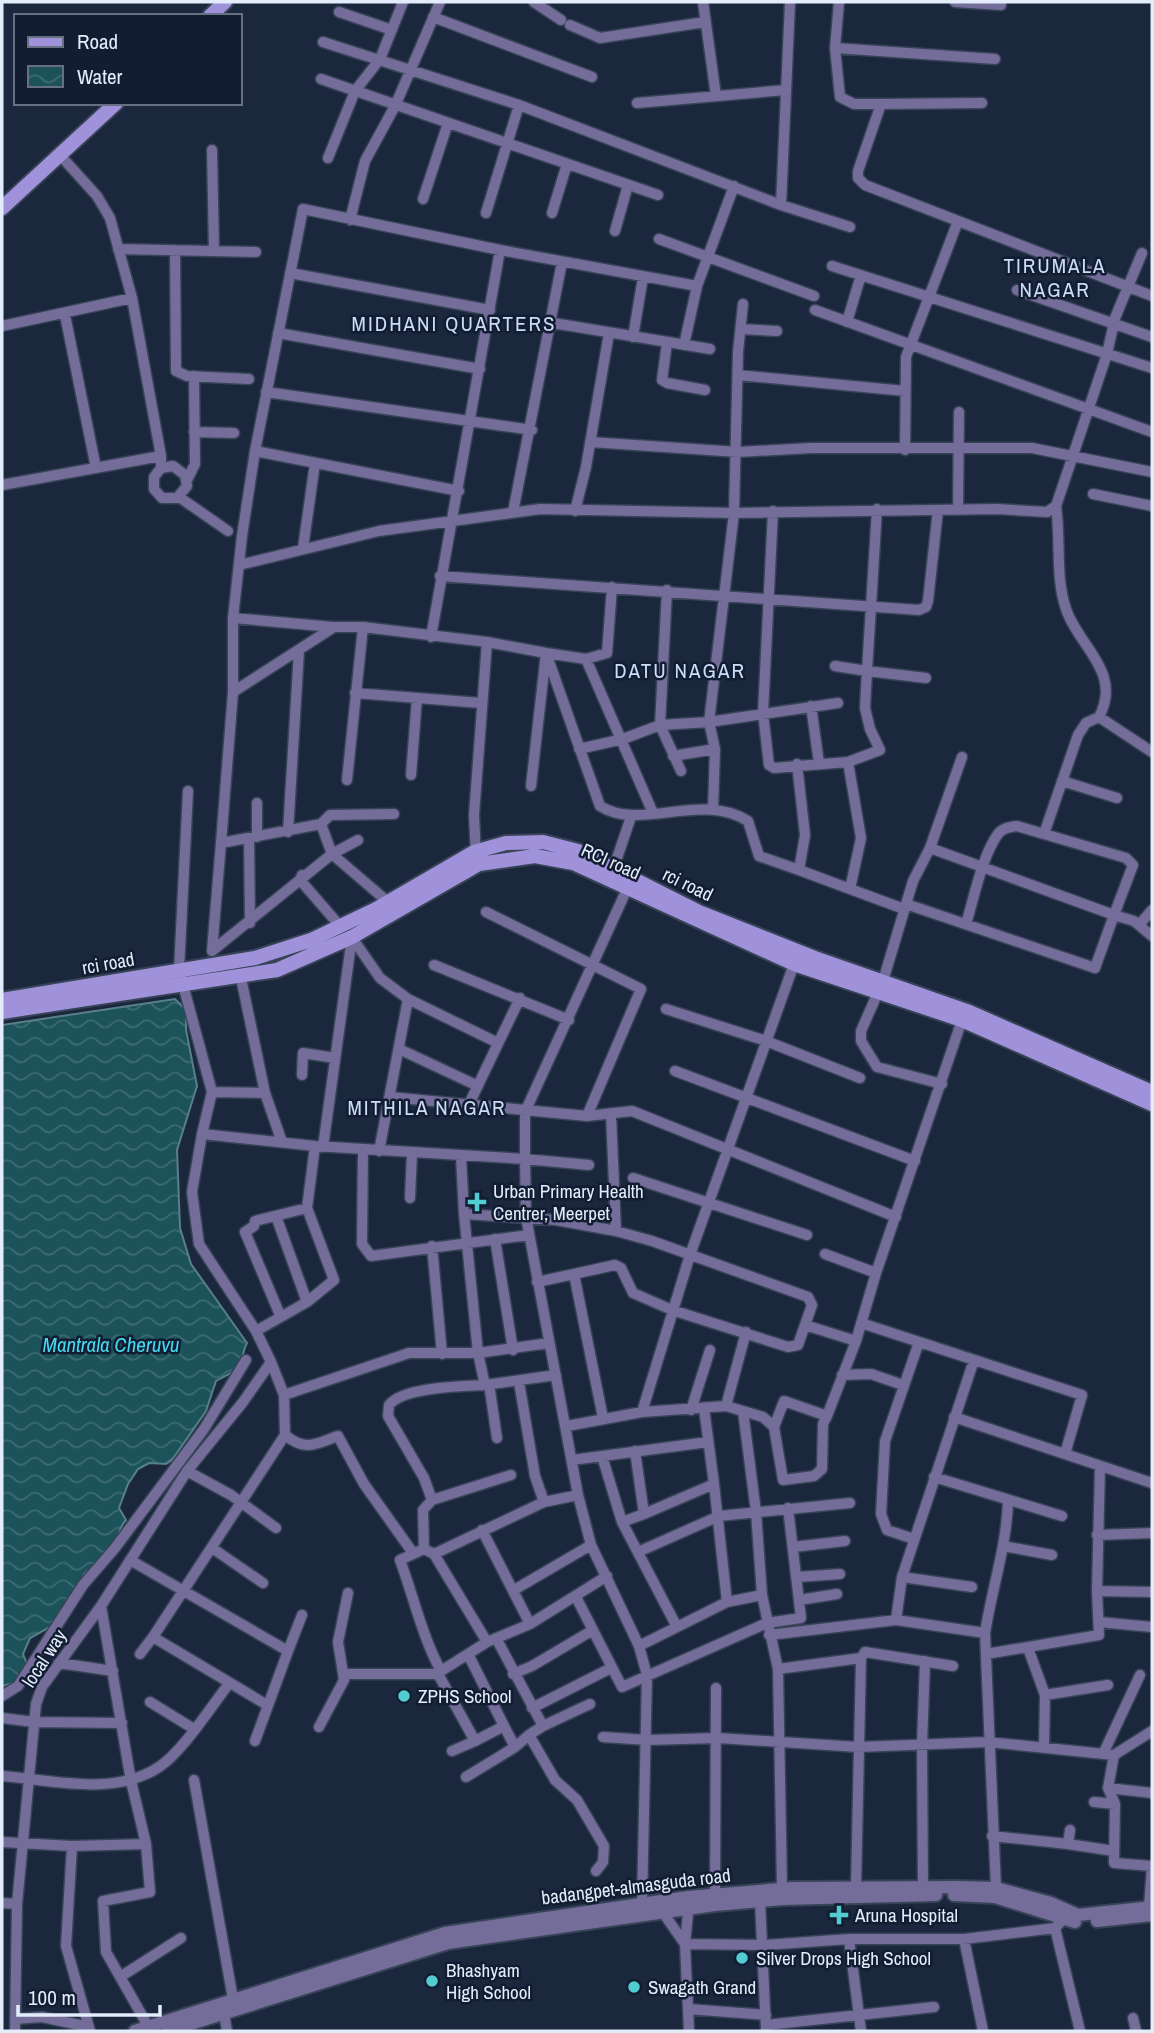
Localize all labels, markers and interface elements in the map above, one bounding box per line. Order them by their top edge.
legend [14,14,242,105]
text: Road [77,27,118,56]
text: Water [77,62,123,91]
district label: TIRUMALA NAGAR [1003,251,1107,304]
district label: MIDHANI QUARTERS [352,309,556,338]
district label: DATU NAGAR [614,656,746,685]
street label: RCI road [577,836,645,886]
street label: rci road [659,861,717,907]
street label: rci road [80,946,136,980]
district label: MITHILA NAGAR [347,1093,507,1122]
place label: Urban Primary Health Centrer, Meerpet [493,1178,644,1226]
marker: Urban Primary Health Centrer, Meerpet [467,1192,487,1212]
water label: Mantrala Cheruvu [43,1330,180,1359]
street label: local way [16,1624,72,1692]
place label: ZPHS School [418,1683,512,1709]
marker: ZPHS School [396,1688,412,1704]
street label: badangpet-almasguda road [540,1861,732,1911]
place label: Aruna Hospital [854,1902,958,1928]
marker: Aruna Hospital [829,1905,849,1925]
place label: Silver Drops High School [756,1945,931,1971]
marker: Silver Drops High School [734,1950,750,1966]
place label: Bhashyam High School [446,1957,531,2005]
marker: Bhashyam High School [424,1973,440,1989]
scale bar [18,1974,159,2018]
place label: Swagath Grand [648,1974,756,2000]
marker: Swagath Grand [626,1979,642,1995]
text: 100 m [28,1983,76,2012]

